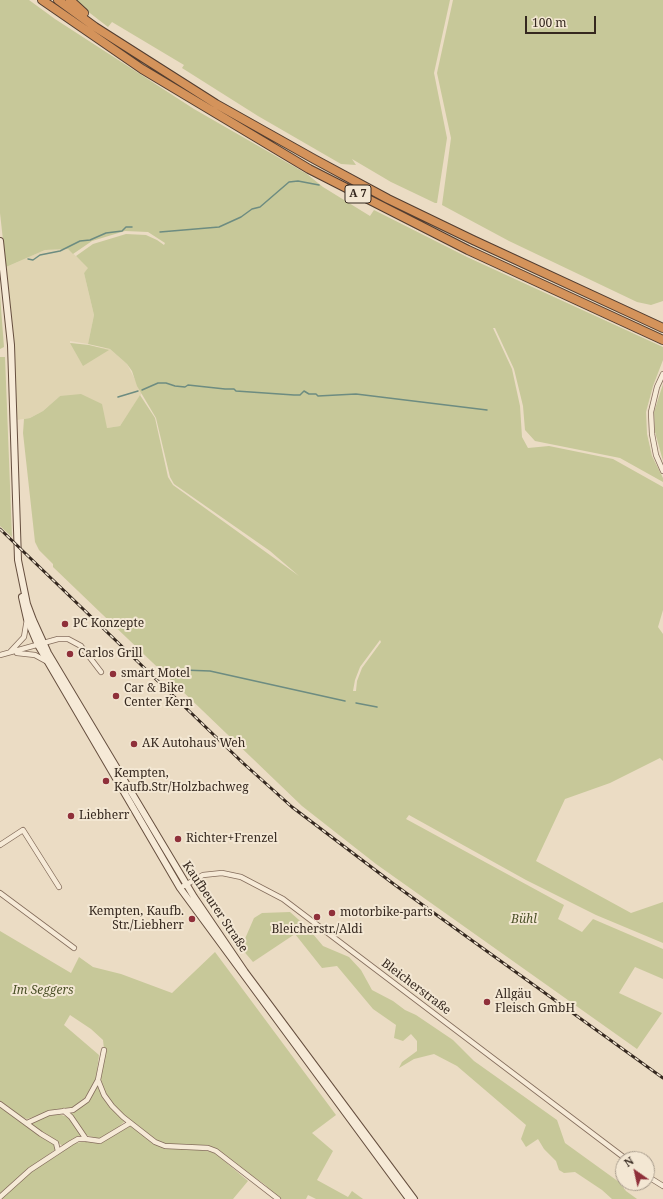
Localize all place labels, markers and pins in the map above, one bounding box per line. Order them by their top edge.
place label: PC Konzepte [73,617,144,631]
marker: PC Konzepte [60,619,70,629]
place label: Carlos Grill [78,647,142,661]
marker: Carlos Grill [65,649,75,659]
place label: smart Motel [121,667,190,681]
marker: smart Motel [108,669,118,679]
place label: Car & Bike Center Kern [124,682,193,710]
marker: Car & Bike Center Kern [111,691,121,701]
place label: AK Autohaus Weh [142,737,245,751]
marker: AK Autohaus Weh [129,739,139,749]
place label: Kempten, Kaufb.Str/Holzbachweg [114,767,249,795]
marker: Kempten, Kaufb.Str/Holzbachweg [101,776,111,786]
place label: Liebherr [79,809,129,823]
marker: Liebherr [66,811,76,821]
place label: Richter+Frenzel [186,832,277,846]
marker: Richter+Frenzel [173,834,183,844]
place label: Kempten, Kaufb. Str./Liebherr [89,905,184,933]
place label: motorbike-parts [340,906,433,920]
marker: motorbike-parts [327,908,337,918]
marker: Bleicherstr./Aldi [312,912,322,922]
marker: Kempten, Kaufb. Str./Liebherr [187,914,197,924]
place label: Bleicherstr./Aldi [272,923,362,937]
place label: Allgäu Fleisch GmbH [495,988,575,1016]
marker: Allgäu Fleisch GmbH [482,997,492,1007]

